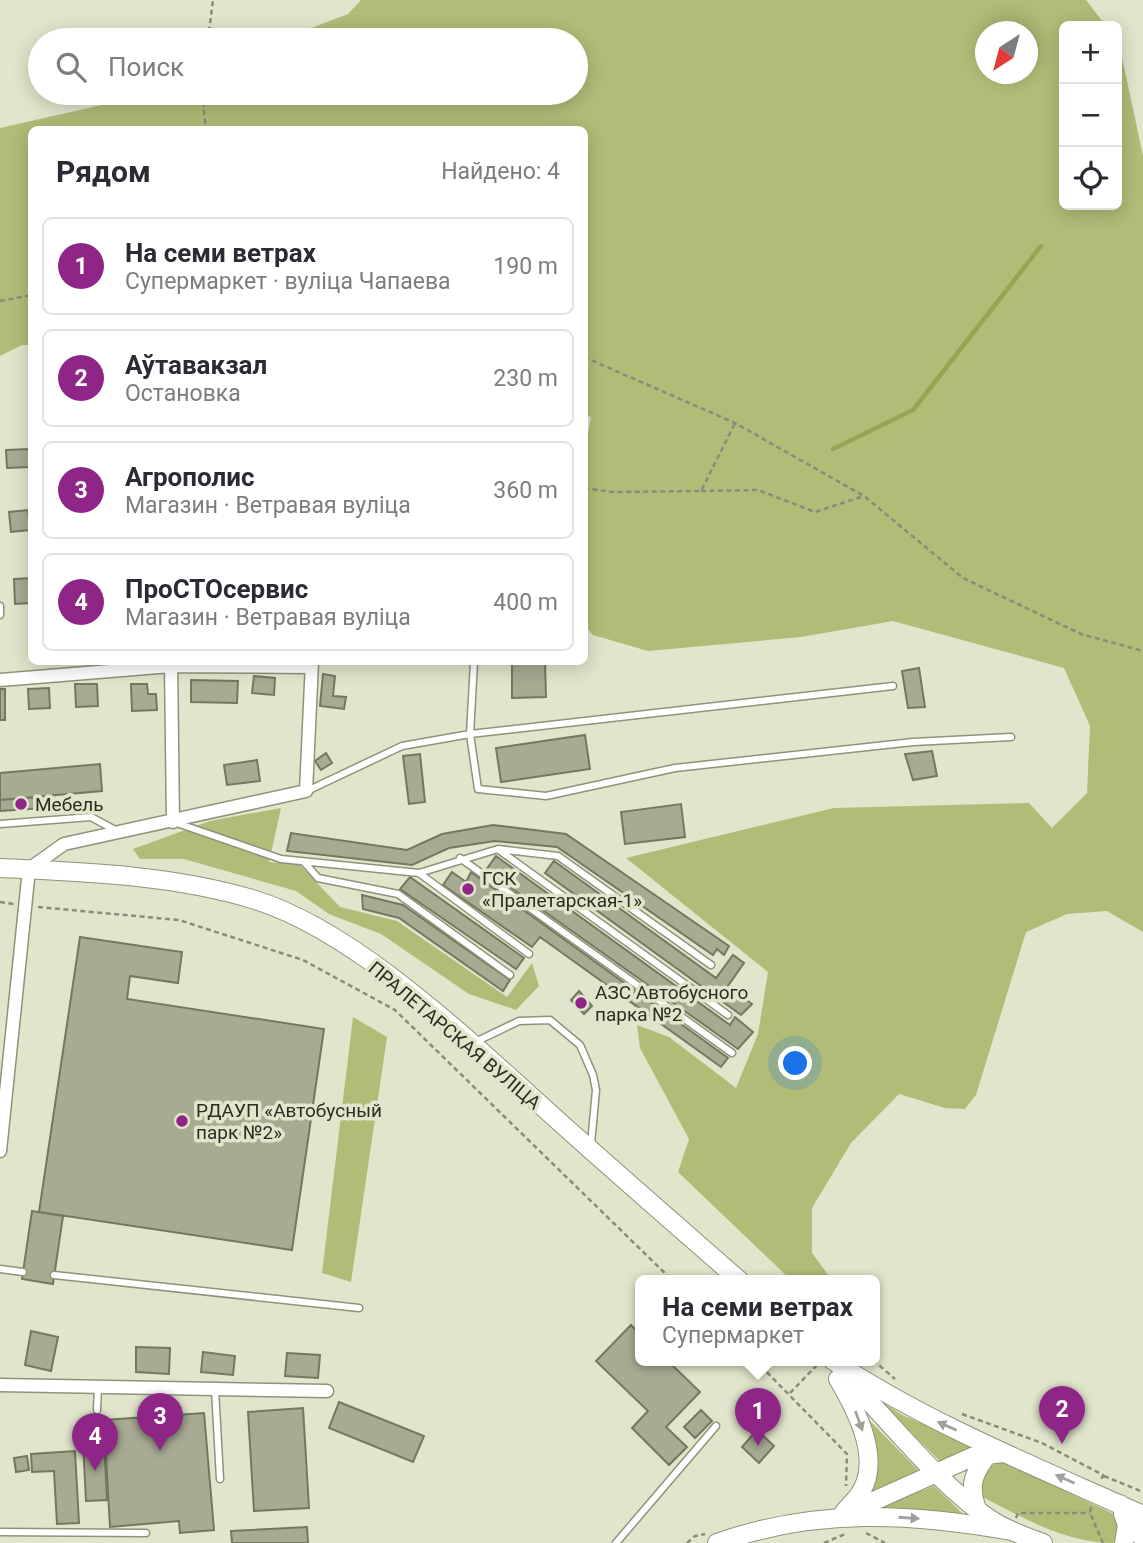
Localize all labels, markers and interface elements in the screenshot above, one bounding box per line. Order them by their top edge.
north arrow [975,21,1038,84]
map controls [1059,21,1122,210]
button: + [1059,21,1122,84]
search box [28,28,588,105]
icon: search [52,48,90,86]
text: Поиск [108,52,184,82]
button: − [1059,84,1122,147]
button: locate [1059,147,1122,210]
text: Рядом [56,154,151,189]
text: Найдено: 4 [441,158,560,185]
text: На семи ветрах [125,238,316,268]
text: 1 [74,253,88,280]
text: 190 m [493,253,558,280]
text: Супермаркет · вуліца Чапаева [125,268,451,295]
text: Аўтавакзал [125,350,267,380]
text: 2 [74,365,88,392]
text: 230 m [493,365,558,392]
text: Остановка [125,380,241,407]
text: Агрополис [125,462,255,492]
text: 3 [74,477,88,504]
text: 360 m [493,477,558,504]
text: Магазин · Ветравая вуліца [125,492,411,519]
text: ПроСТОсервис [125,574,308,604]
text: 4 [74,589,88,616]
text: 400 m [493,589,558,616]
text: Магазин · Ветравая вуліца [125,604,411,631]
place label: Мебель [35,793,104,816]
marker: Мебель [13,796,29,812]
place label: ГСК «Пралетарская-1» [482,867,642,912]
marker: ГСК «Пралетарская-1» [460,881,476,897]
street label: ПРАЛЕТАРСКАЯ ВУЛІЦА [364,956,546,1115]
place label: АЗС Автобусного парка №2 [595,981,748,1026]
marker: АЗС Автобусного парка №2 [573,995,589,1011]
your location [778,1046,812,1080]
place label: РДАУП «Автобусный парк №2» [196,1099,382,1144]
marker: РДАУП «Автобусный парк №2» [174,1113,190,1129]
popup [635,1275,880,1366]
text: На семи ветрах [662,1292,853,1322]
text: Супермаркет [662,1322,804,1349]
pin: 2 [1039,1386,1085,1444]
pin: 1 [735,1388,781,1446]
pin: 3 [137,1393,183,1451]
one-way arrow [854,1411,865,1432]
pin: 4 [72,1413,118,1471]
one-way arrow [937,1420,957,1432]
one-way arrow [1054,1473,1075,1484]
one-way arrow [899,1513,921,1524]

